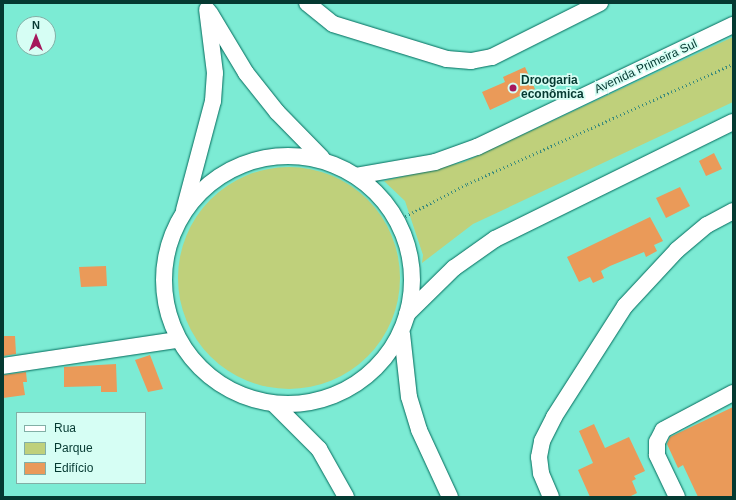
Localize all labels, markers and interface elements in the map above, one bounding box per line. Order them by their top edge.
north arrow [16,16,56,56]
text: N [32,19,40,31]
street label: Avenida Primeira Sul [592,37,700,97]
place label: Droogaria econômica [521,74,584,102]
marker: Droogaria econômica [508,83,518,93]
legend [16,412,146,484]
text: Rua [54,421,76,435]
text: Parque [54,441,93,455]
text: Edifício [54,461,93,475]

